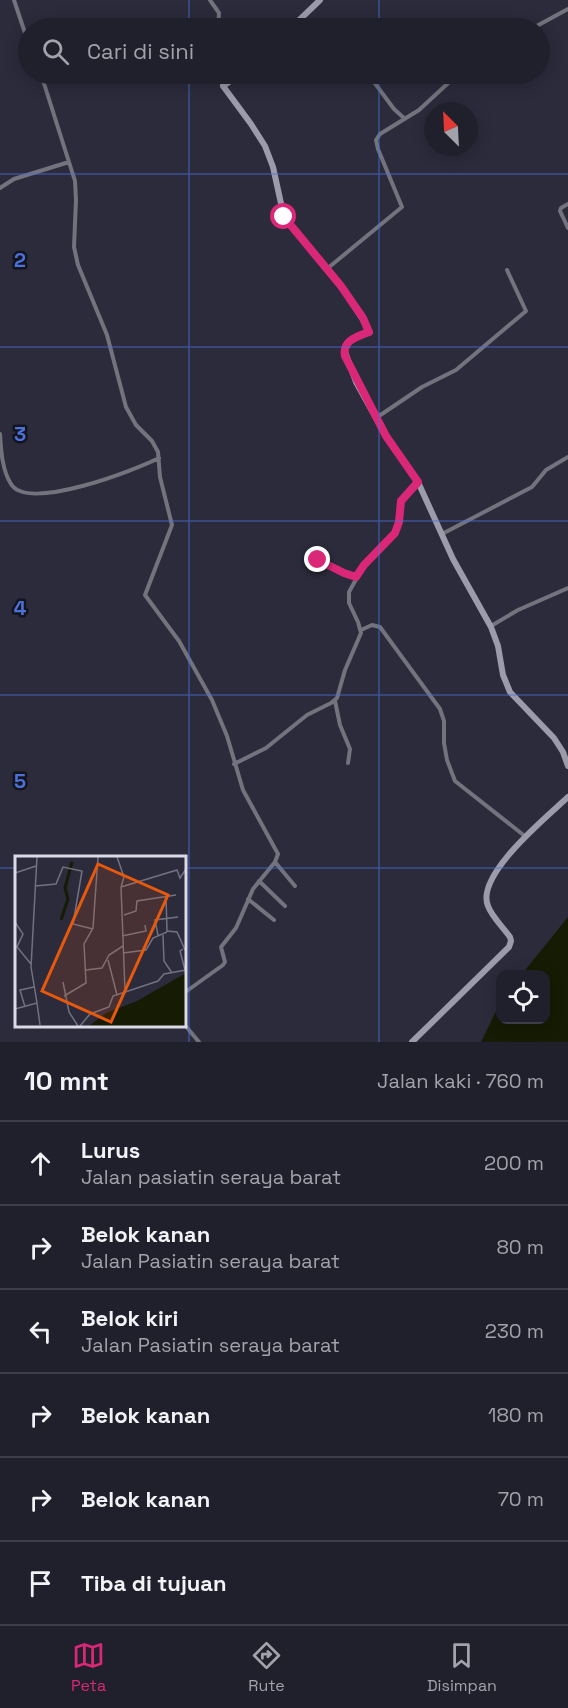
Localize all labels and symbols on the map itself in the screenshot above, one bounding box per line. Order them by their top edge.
north arrow [424,102,478,156]
route start [270,203,296,229]
text: 2 [14,247,26,273]
text: 3 [14,421,26,447]
route end [304,546,330,572]
text: 4 [14,595,27,621]
text: 5 [14,768,26,794]
inset map [15,856,186,1027]

